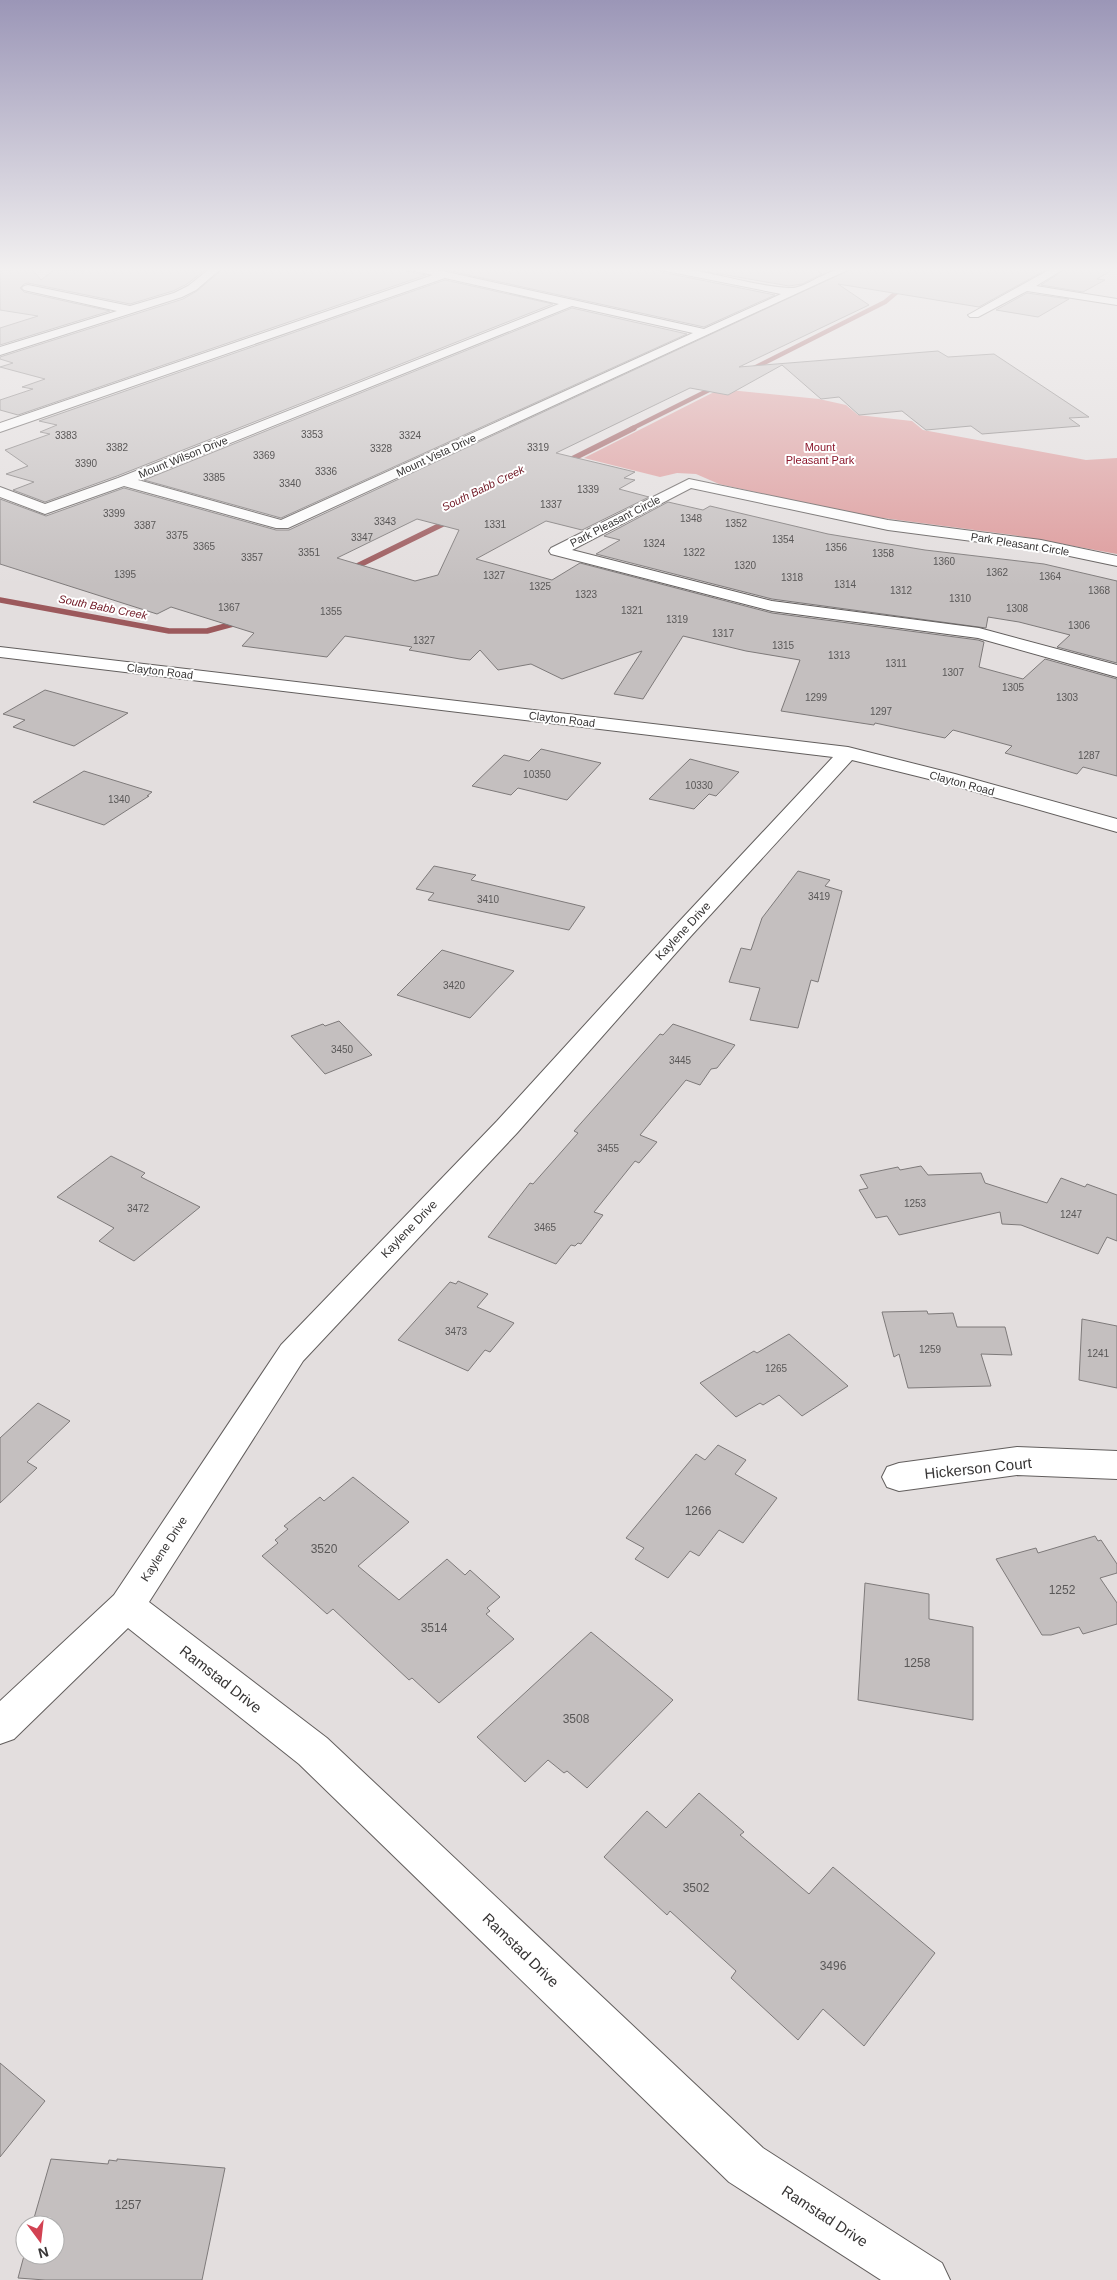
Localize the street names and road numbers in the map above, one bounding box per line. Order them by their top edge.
street label: Mount Vista Drive [394,431,478,479]
street label: Mount Wilson Drive [137,434,229,480]
street label: Park Pleasant Circle [568,493,662,549]
street label: Park Pleasant Circle [970,530,1070,558]
street label: Clayton Road [126,661,194,681]
street label: Clayton Road [528,709,596,729]
street label: Clayton Road [928,769,996,797]
street label: Kaylene Drive [652,899,714,963]
street label: Kaylene Drive [378,1197,440,1261]
street label: Hickerson Court [924,1454,1033,1482]
street label: Kaylene Drive [138,1514,190,1584]
street label: Ramstad Drive [177,1642,265,1716]
street label: Ramstad Drive [479,1909,563,1991]
street label: Ramstad Drive [779,2182,871,2250]

